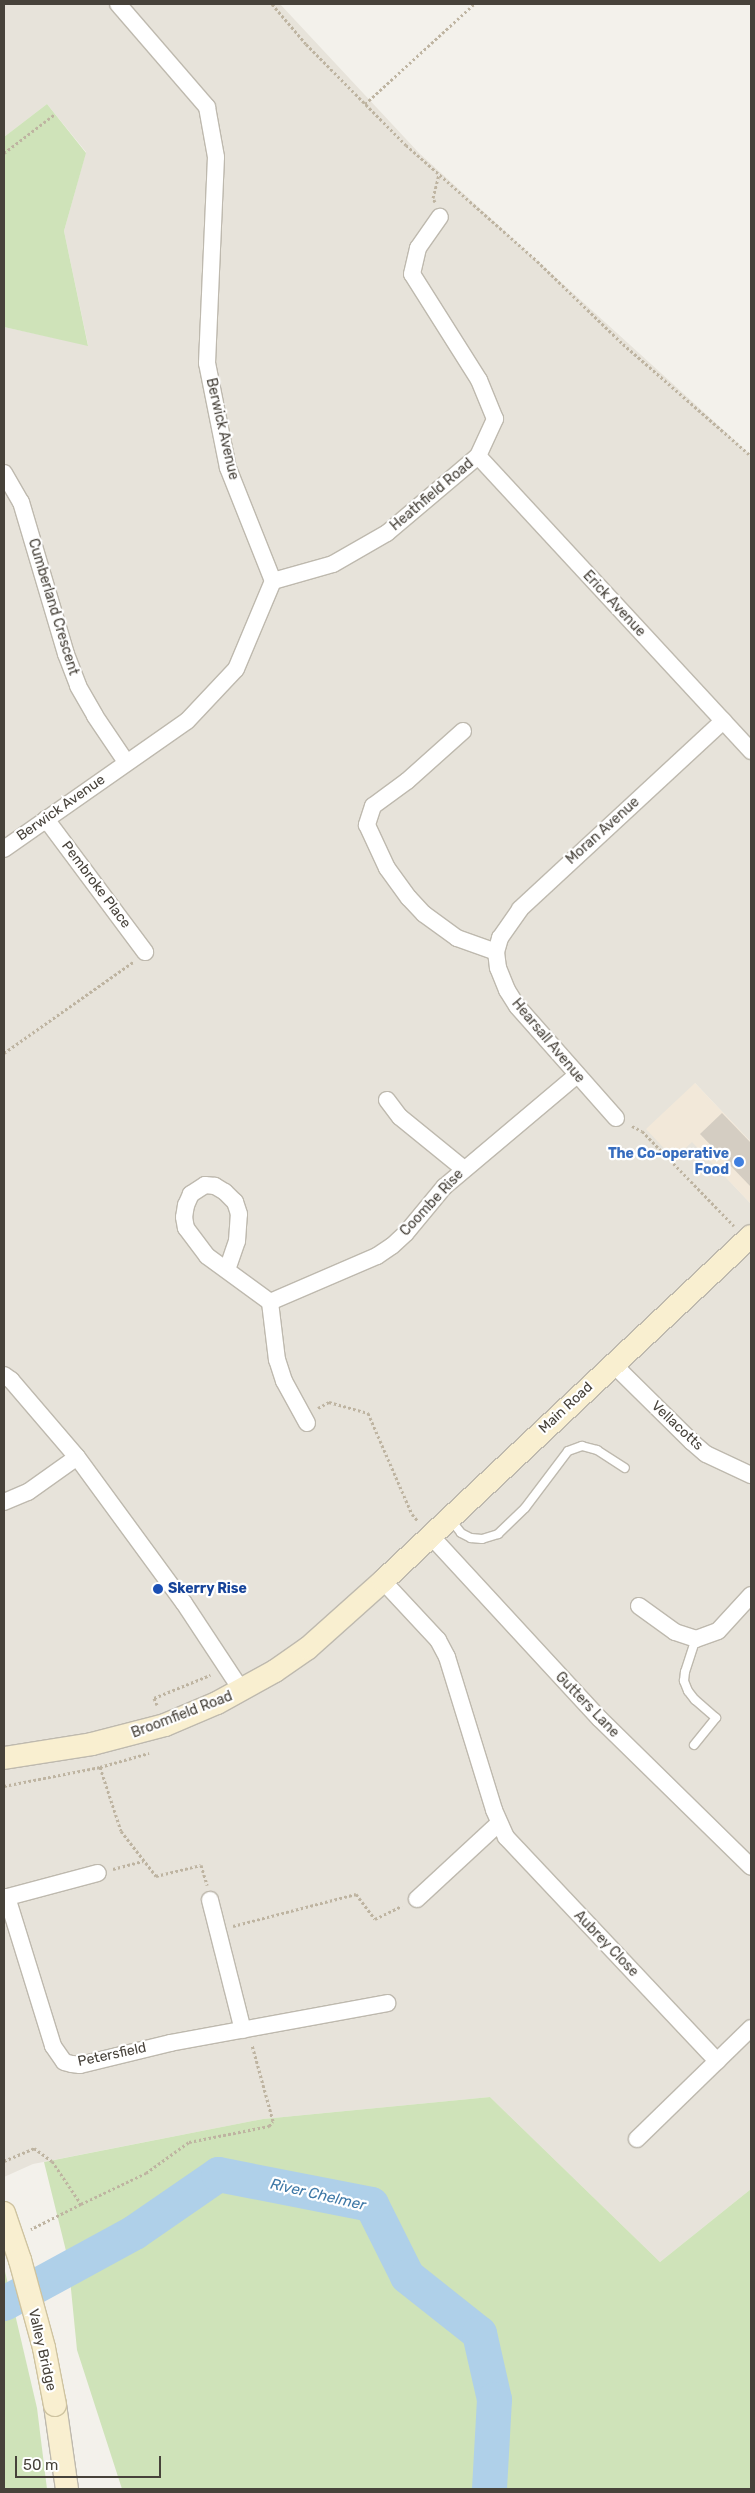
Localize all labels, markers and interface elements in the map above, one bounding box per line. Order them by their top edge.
street label: Berwick Avenue [202,376,242,482]
street label: Heathfield Road [387,455,477,535]
street label: Cumberland Crescent [24,537,82,677]
street label: Erick Avenue [579,567,649,641]
street label: Berwick Avenue [13,771,109,845]
street label: Moran Avenue [563,794,643,868]
street label: Pembroke Place [58,838,134,932]
street label: Hearsall Avenue [508,995,588,1087]
place label: The Co-operative Food [608,1146,729,1178]
marker: The Co-operative Food [733,1156,745,1168]
street label: Coombe Rise [397,1166,467,1240]
street label: Main Road [536,1379,596,1437]
street label: Vellacotts [648,1398,706,1454]
place label: Skerry Rise [168,1581,247,1597]
marker: Skerry Rise [152,1583,164,1595]
street label: Gutters Lane [552,1669,622,1741]
street label: Broomfield Road [129,1688,235,1742]
street label: Aubrey Close [570,1907,642,1981]
street label: Petersfield [76,2040,148,2070]
water label: River Chelmer [268,2175,368,2215]
street label: Valley Bridge [24,2307,60,2393]
scale bar [18,2446,164,2478]
text: 50 m [23,2456,58,2474]

